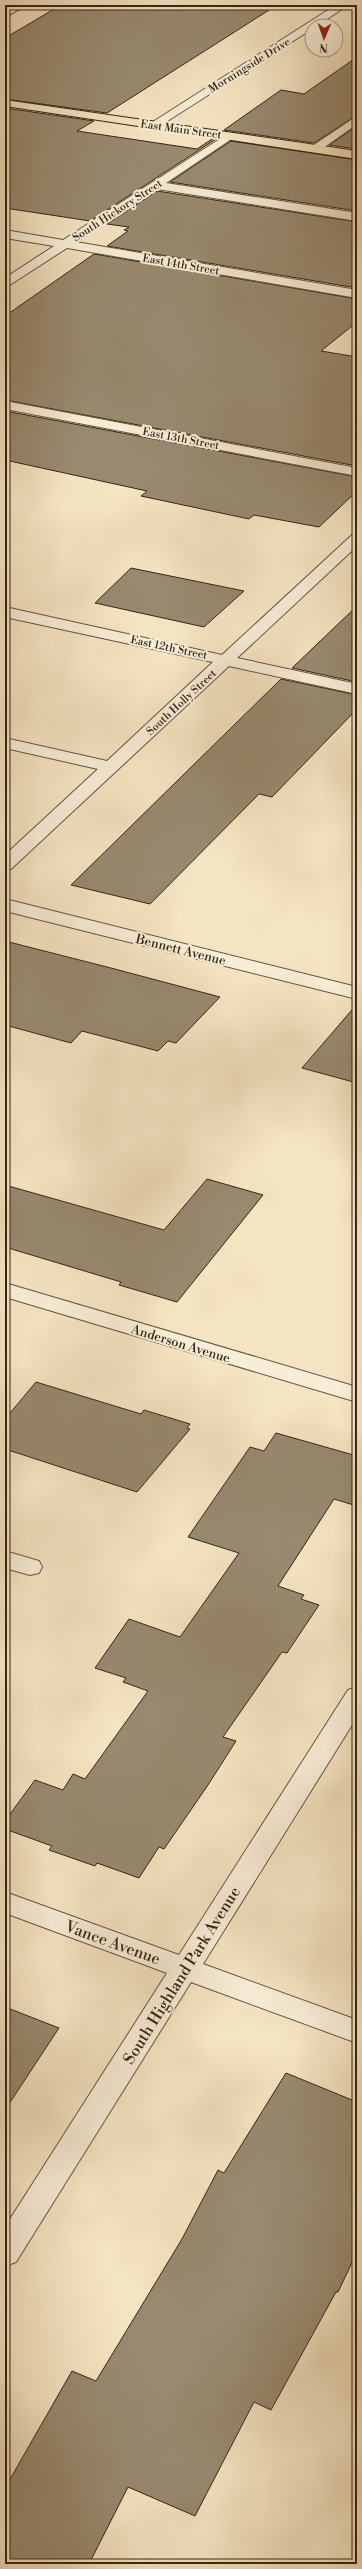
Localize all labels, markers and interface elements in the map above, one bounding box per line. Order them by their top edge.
north arrow [304,18,344,58]
street label: Morningside Drive [206,35,293,97]
text: N [319,40,328,54]
street label: East Main Street [139,117,222,143]
street label: South Hickory Street [70,177,165,245]
street label: East 14th Street [141,251,220,279]
street label: East 13th Street [141,425,220,453]
street label: East 12th Street [129,633,209,663]
street label: South Holly Street [144,667,220,739]
street label: Bennett Avenue [133,931,228,969]
street label: Anderson Avenue [128,1321,232,1367]
street label: South Highland Park Avenue [119,1883,245,2068]
street label: Vance Avenue [61,1916,163,1969]

